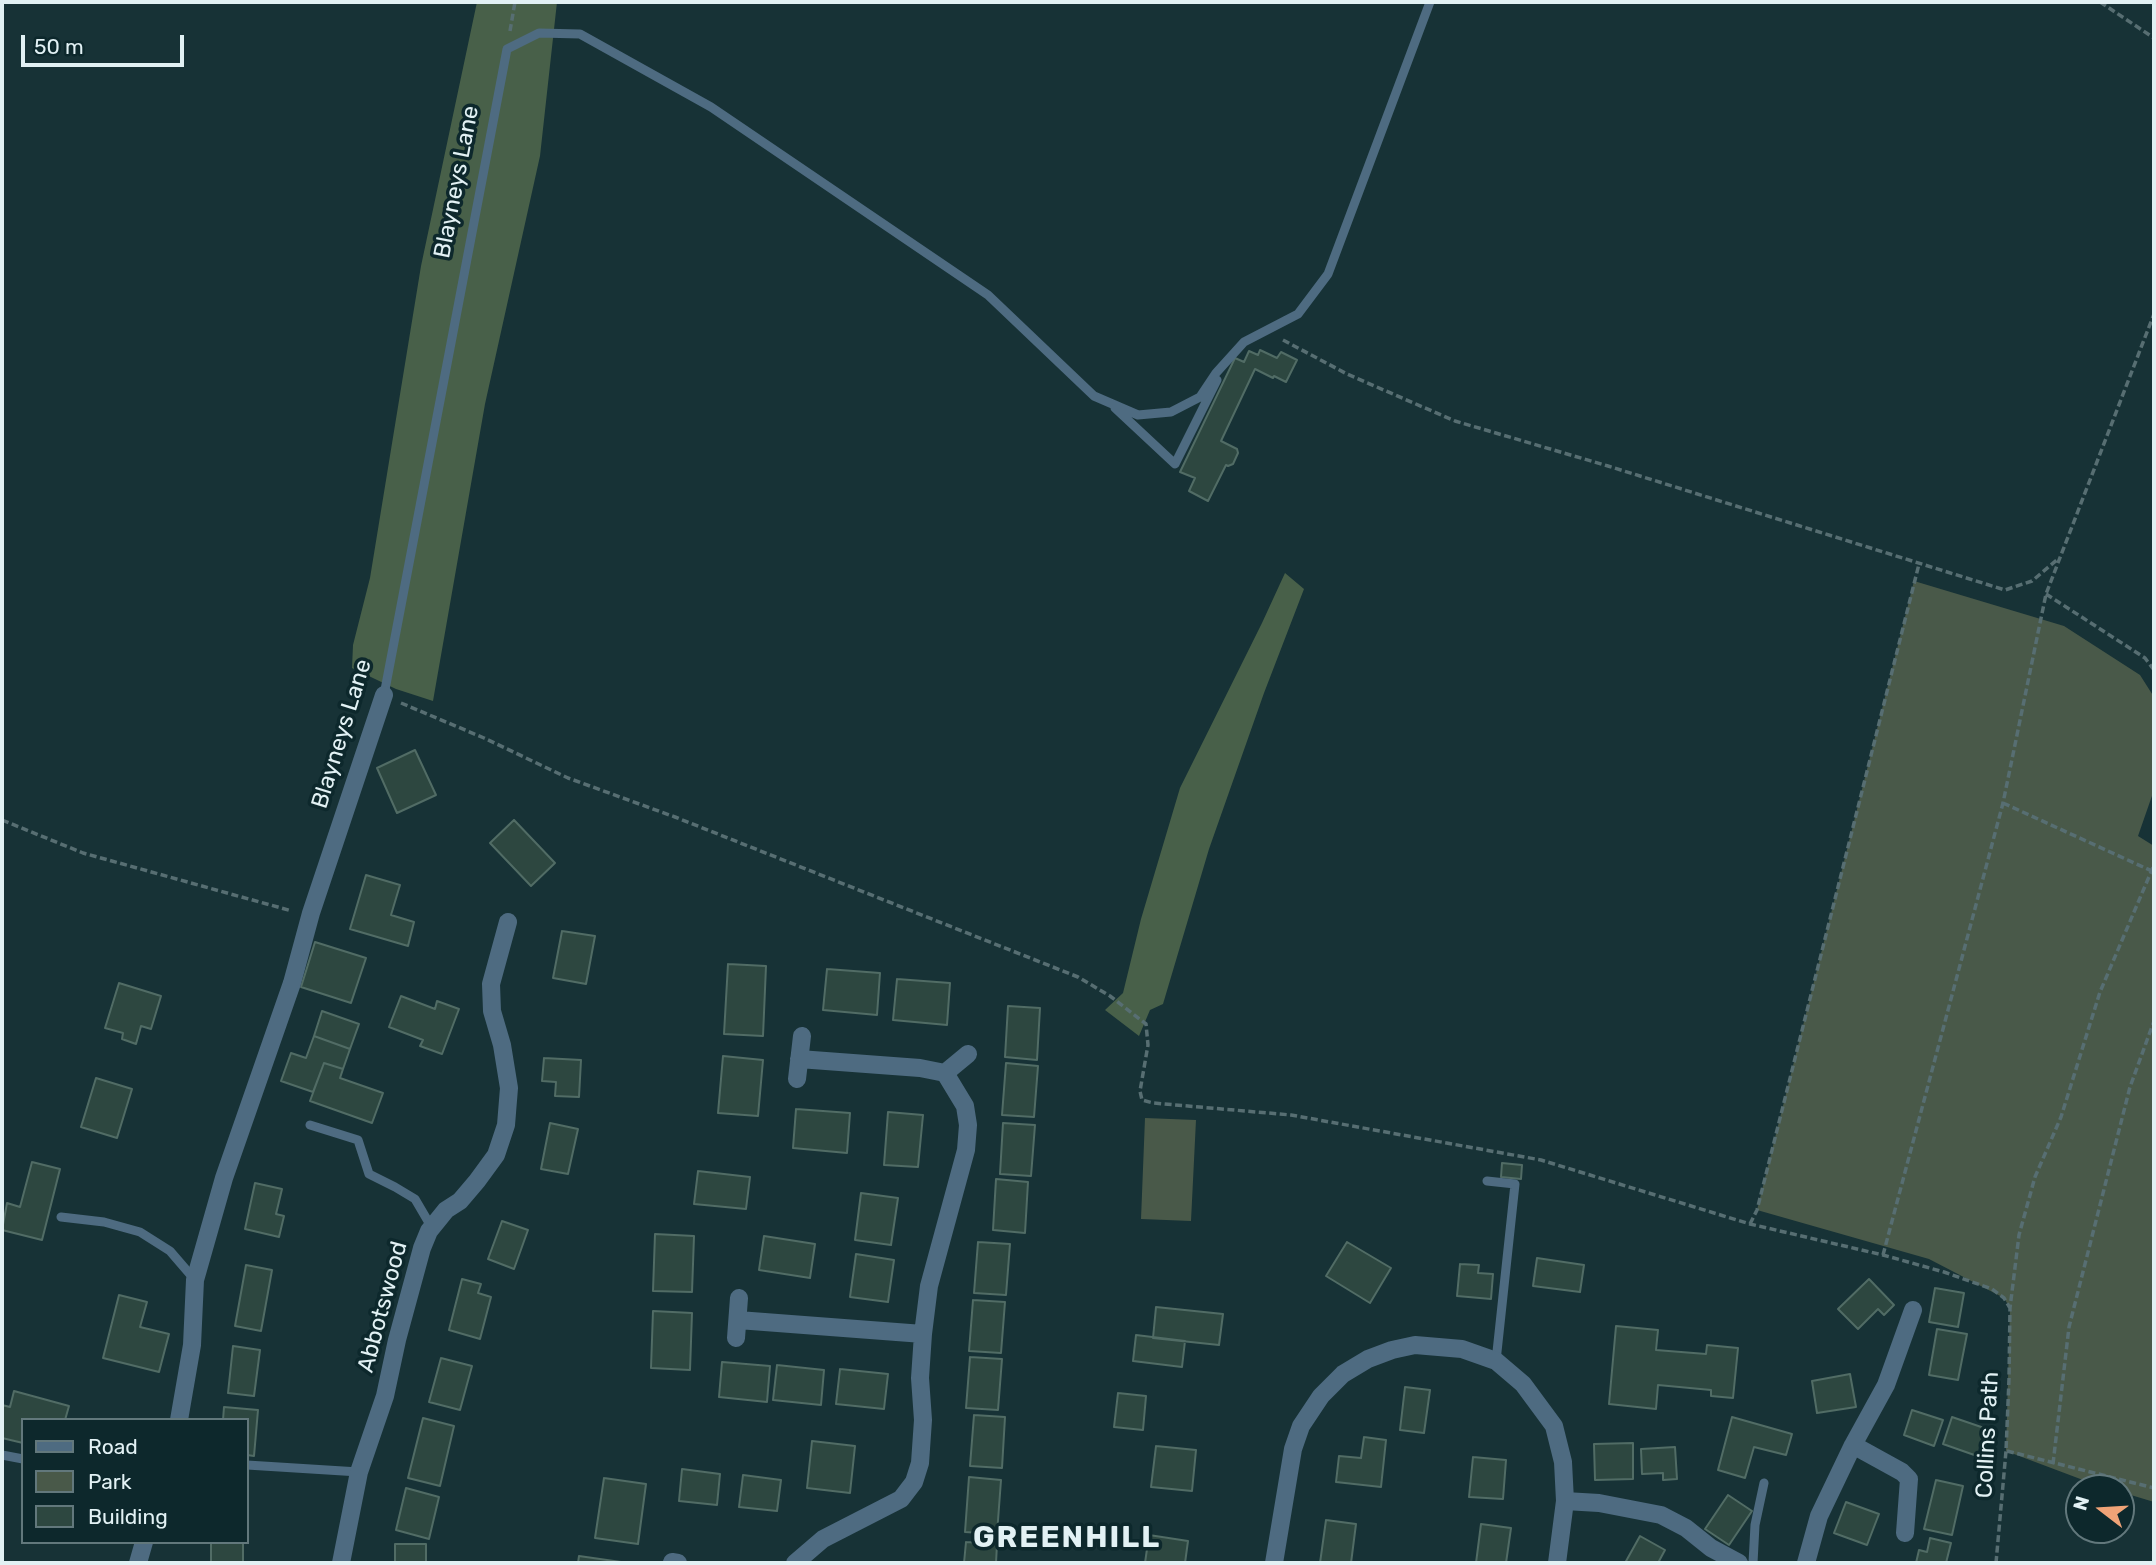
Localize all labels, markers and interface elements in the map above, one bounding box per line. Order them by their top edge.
scale bar [24,21,187,65]
text: 50 m [34,34,84,59]
street label: Blayneys Lane [429,103,485,261]
street label: Blayneys Lane [306,656,378,812]
street label: Abbotswood [352,1238,414,1376]
street label: Collins Path [1971,1371,2005,1499]
legend [21,1418,248,1544]
text: Road [88,1434,138,1459]
text: Park [88,1469,132,1494]
north arrow [2065,1474,2135,1544]
text: N [2068,1493,2094,1513]
text: Building [88,1504,168,1529]
district label: GREENHILL [974,1520,1160,1556]

